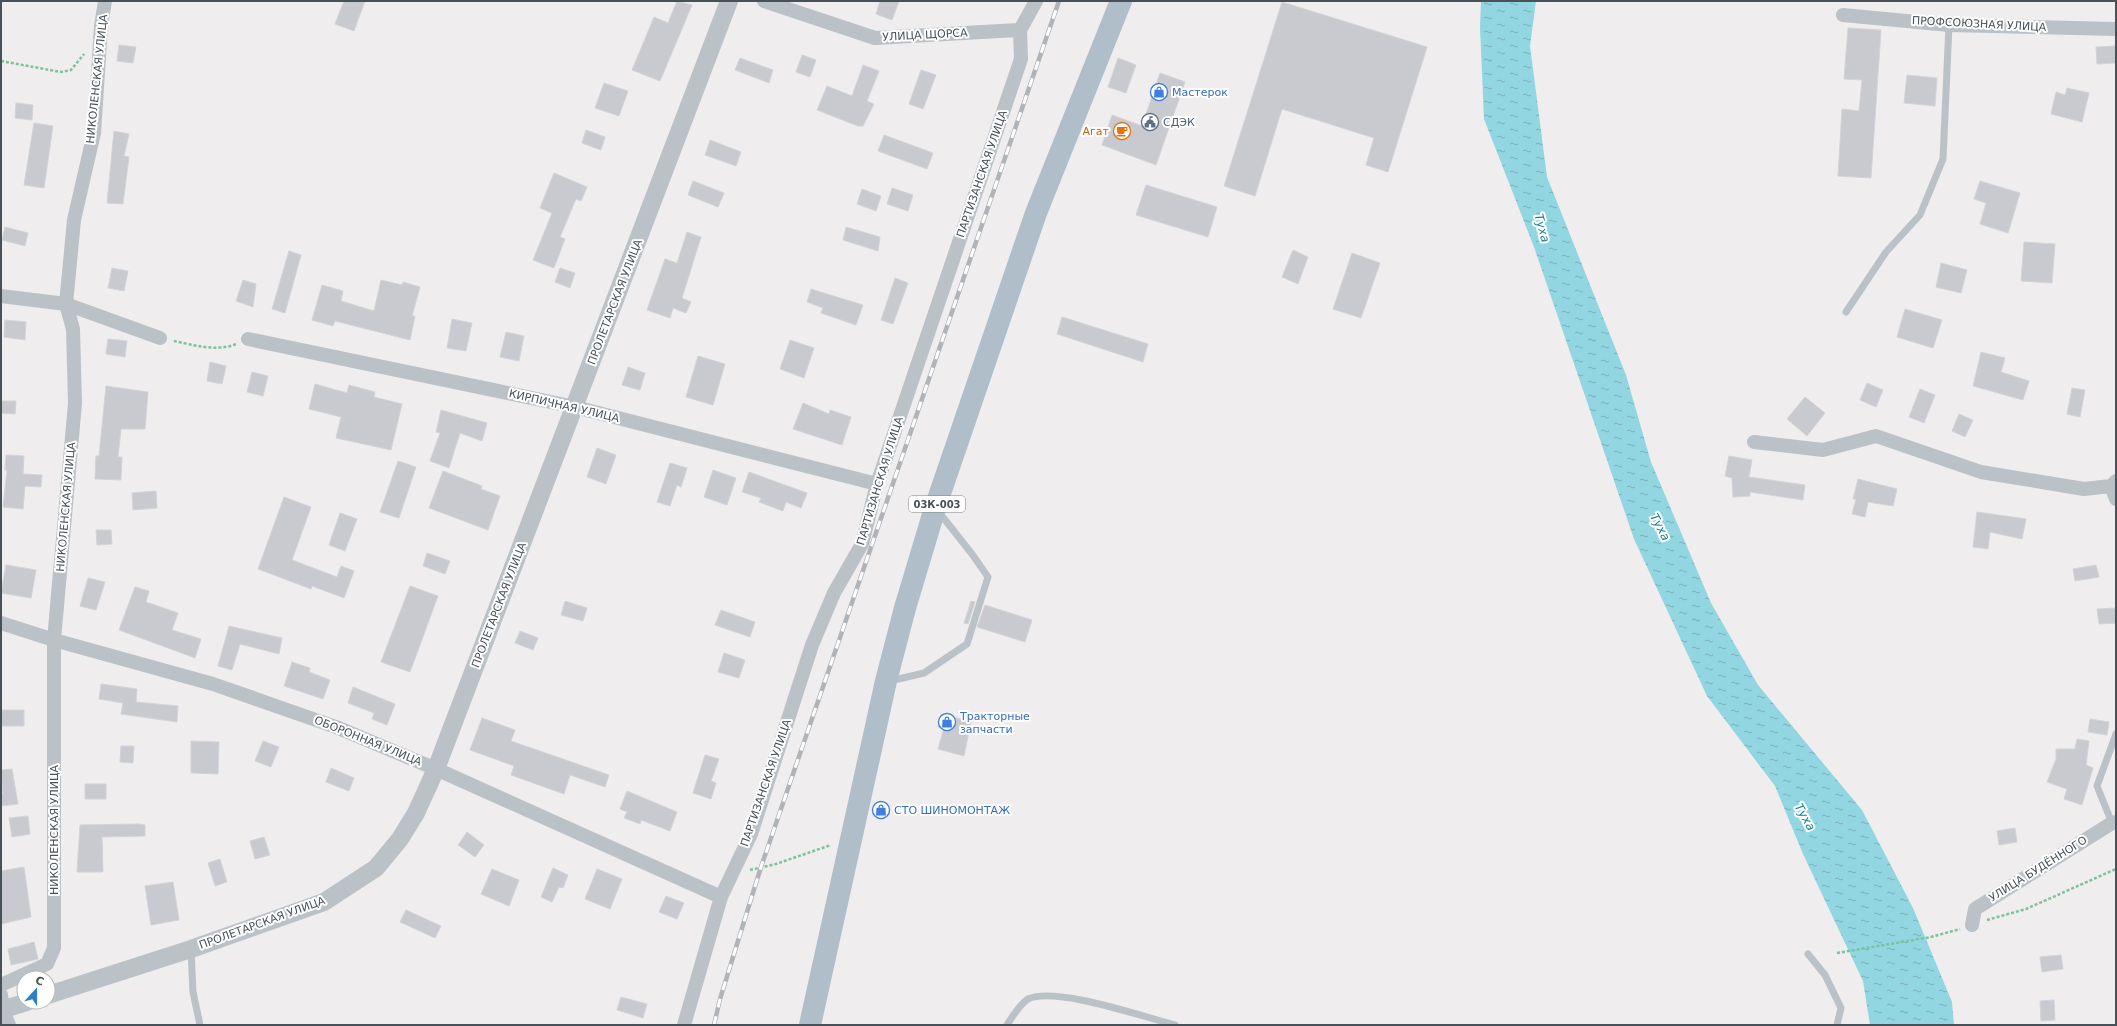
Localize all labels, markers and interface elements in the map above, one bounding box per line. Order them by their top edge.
street label: НИКОЛЕНСКАЯ УЛИЦА [84,13,110,144]
street label: ПРОФСОЮЗНАЯ УЛИЦА [1911,14,2047,34]
street label: УЛИЦА ЩОРСА [882,26,968,44]
shop icon: Мастерок [1149,82,1169,102]
place label: Мастерок [1172,86,1228,99]
street label: ПАРТИЗАНСКАЯ УЛИЦА [954,108,1010,239]
public building icon: СДЭК [1140,112,1160,132]
place label: СДЭК [1163,116,1195,129]
cafe icon: Агат [1112,121,1132,141]
place label: Агат [1083,125,1110,138]
water label: Туха [1531,212,1553,244]
street label: ПРОЛЕТАРСКАЯ УЛИЦА [585,237,645,366]
street label: КИРПИЧНАЯ УЛИЦА [508,387,621,425]
street label: ПАРТИЗАНСКАЯ УЛИЦА [854,415,906,547]
street label: НИКОЛЕНСКАЯ УЛИЦА [54,441,78,572]
road number: 03К-003 [909,496,965,512]
water label: Туха [1647,511,1673,543]
street label: ПРОЛЕТАРСКАЯ УЛИЦА [469,540,529,669]
place label: Тракторные запчасти [959,710,1030,736]
shop icon: Тракторные запчасти [937,712,957,732]
street label: ОБОРОННАЯ УЛИЦА [312,714,424,769]
street label: ПАРТИЗАНСКАЯ УЛИЦА [738,717,794,848]
street label: НИКОЛЕНСКАЯ УЛИЦА [48,765,61,895]
shop icon: СТО ШИНОМОНТАЖ [871,800,891,820]
water label: Туха [1792,801,1818,833]
place label: СТО ШИНОМОНТАЖ [894,804,1010,817]
street label: УЛИЦА БУДЁННОГО [1987,833,2090,904]
street label: ПРОЛЕТАРСКАЯ УЛИЦА [197,894,327,952]
north arrow [16,970,56,1010]
text: С [33,974,46,989]

